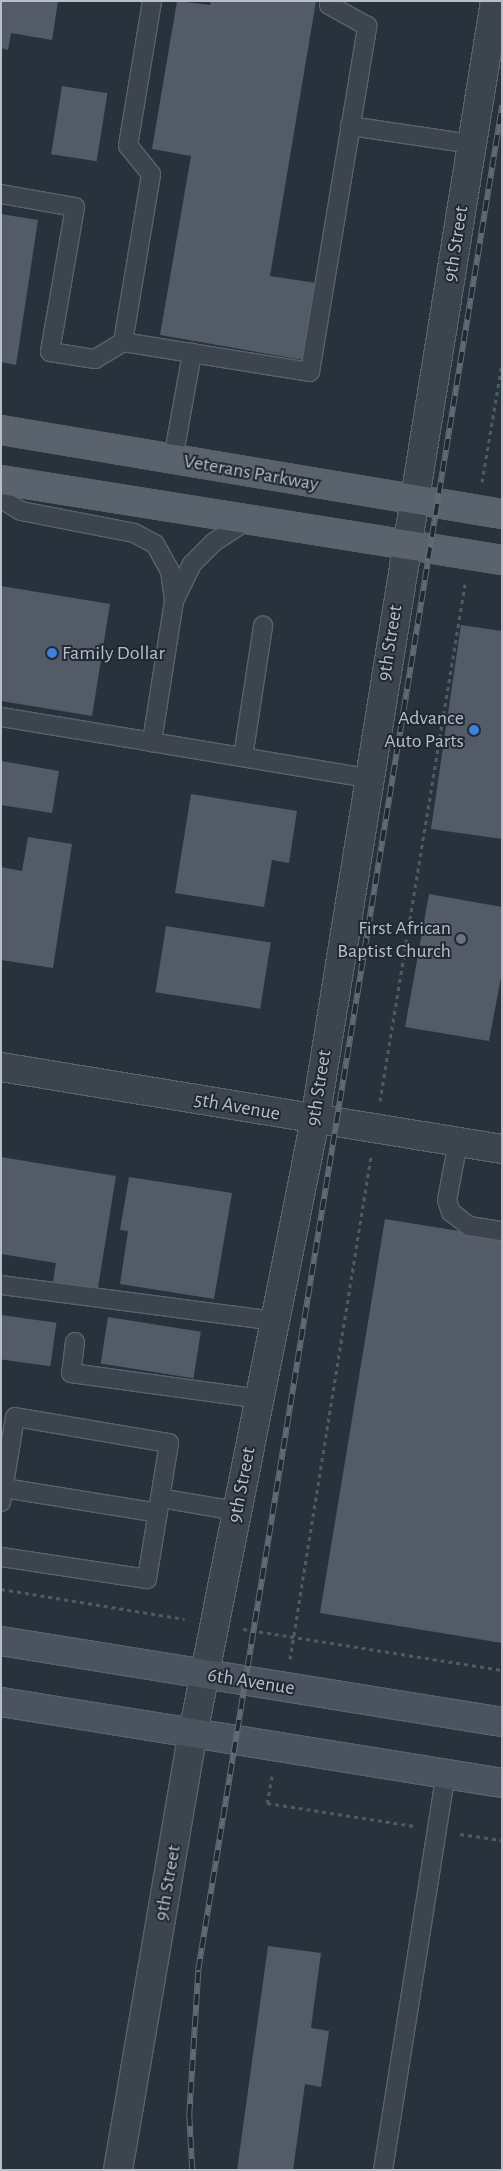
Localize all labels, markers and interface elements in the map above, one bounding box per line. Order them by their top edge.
street label: 9th Street [438,204,474,284]
street label: Veterans Parkway [182,449,320,497]
street label: 9th Street [372,603,408,683]
place label: Family Dollar [62,641,165,665]
marker: Family Dollar [46,647,58,659]
place label: Advance Auto Parts [384,706,464,753]
marker: Advance Auto Parts [468,724,480,736]
place label: First African Baptist Church [337,916,451,963]
marker: First African Baptist Church [455,933,467,945]
street label: 9th Street [301,1048,337,1128]
street label: 5th Avenue [192,1088,282,1126]
street label: 9th Street [223,1445,261,1525]
street label: 6th Avenue [206,1663,296,1701]
street label: 9th Street [150,1843,186,1923]

